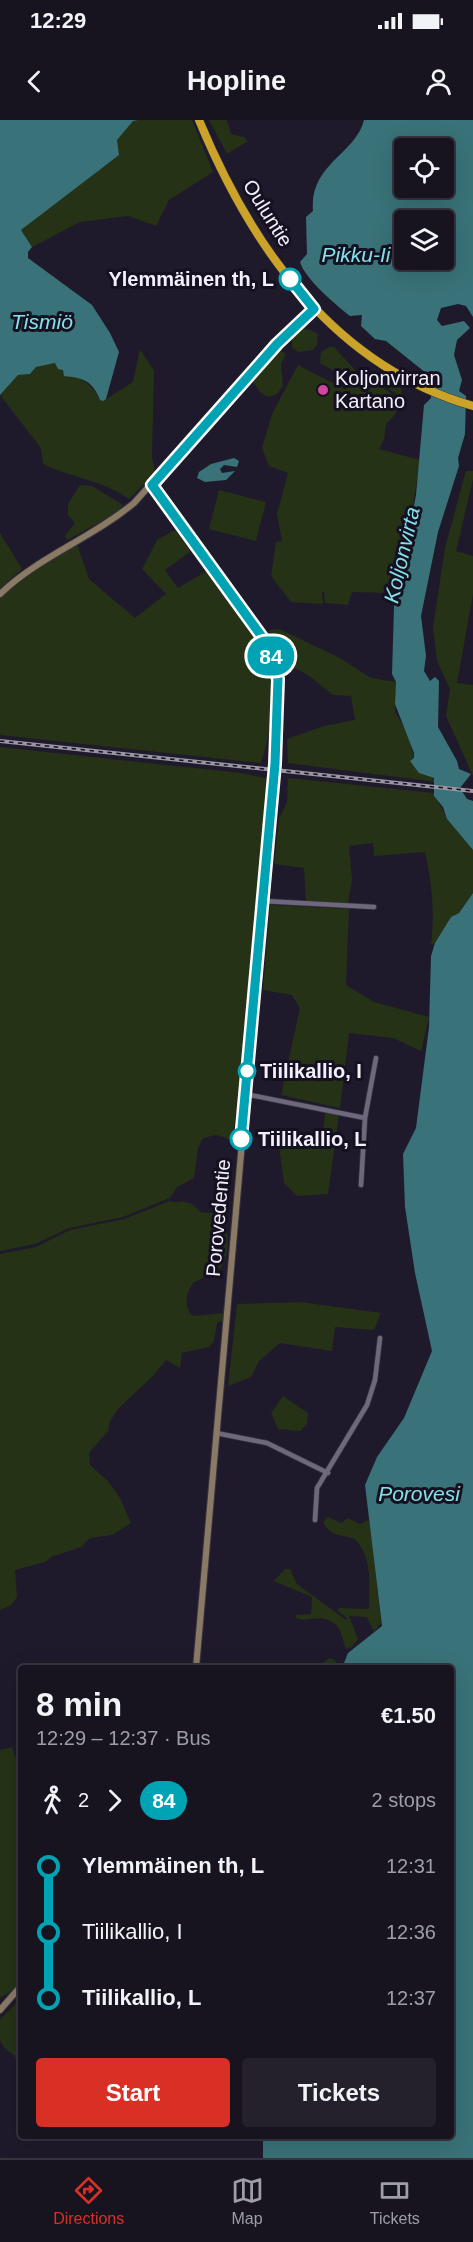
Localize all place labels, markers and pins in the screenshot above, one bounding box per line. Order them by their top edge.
place label: Ylemmäinen th, L [108,268,274,290]
marker: Ylemmäinen th, L [279,268,301,290]
place label: Koljonvirran Kartano [335,367,441,412]
marker: Koljonvirran Kartano [316,383,330,397]
place label: Tiilikallio, I [260,1060,362,1082]
marker: Tiilikallio, I [238,1062,256,1080]
marker: Tiilikallio, L [230,1128,252,1150]
place label: Tiilikallio, L [258,1128,367,1150]

